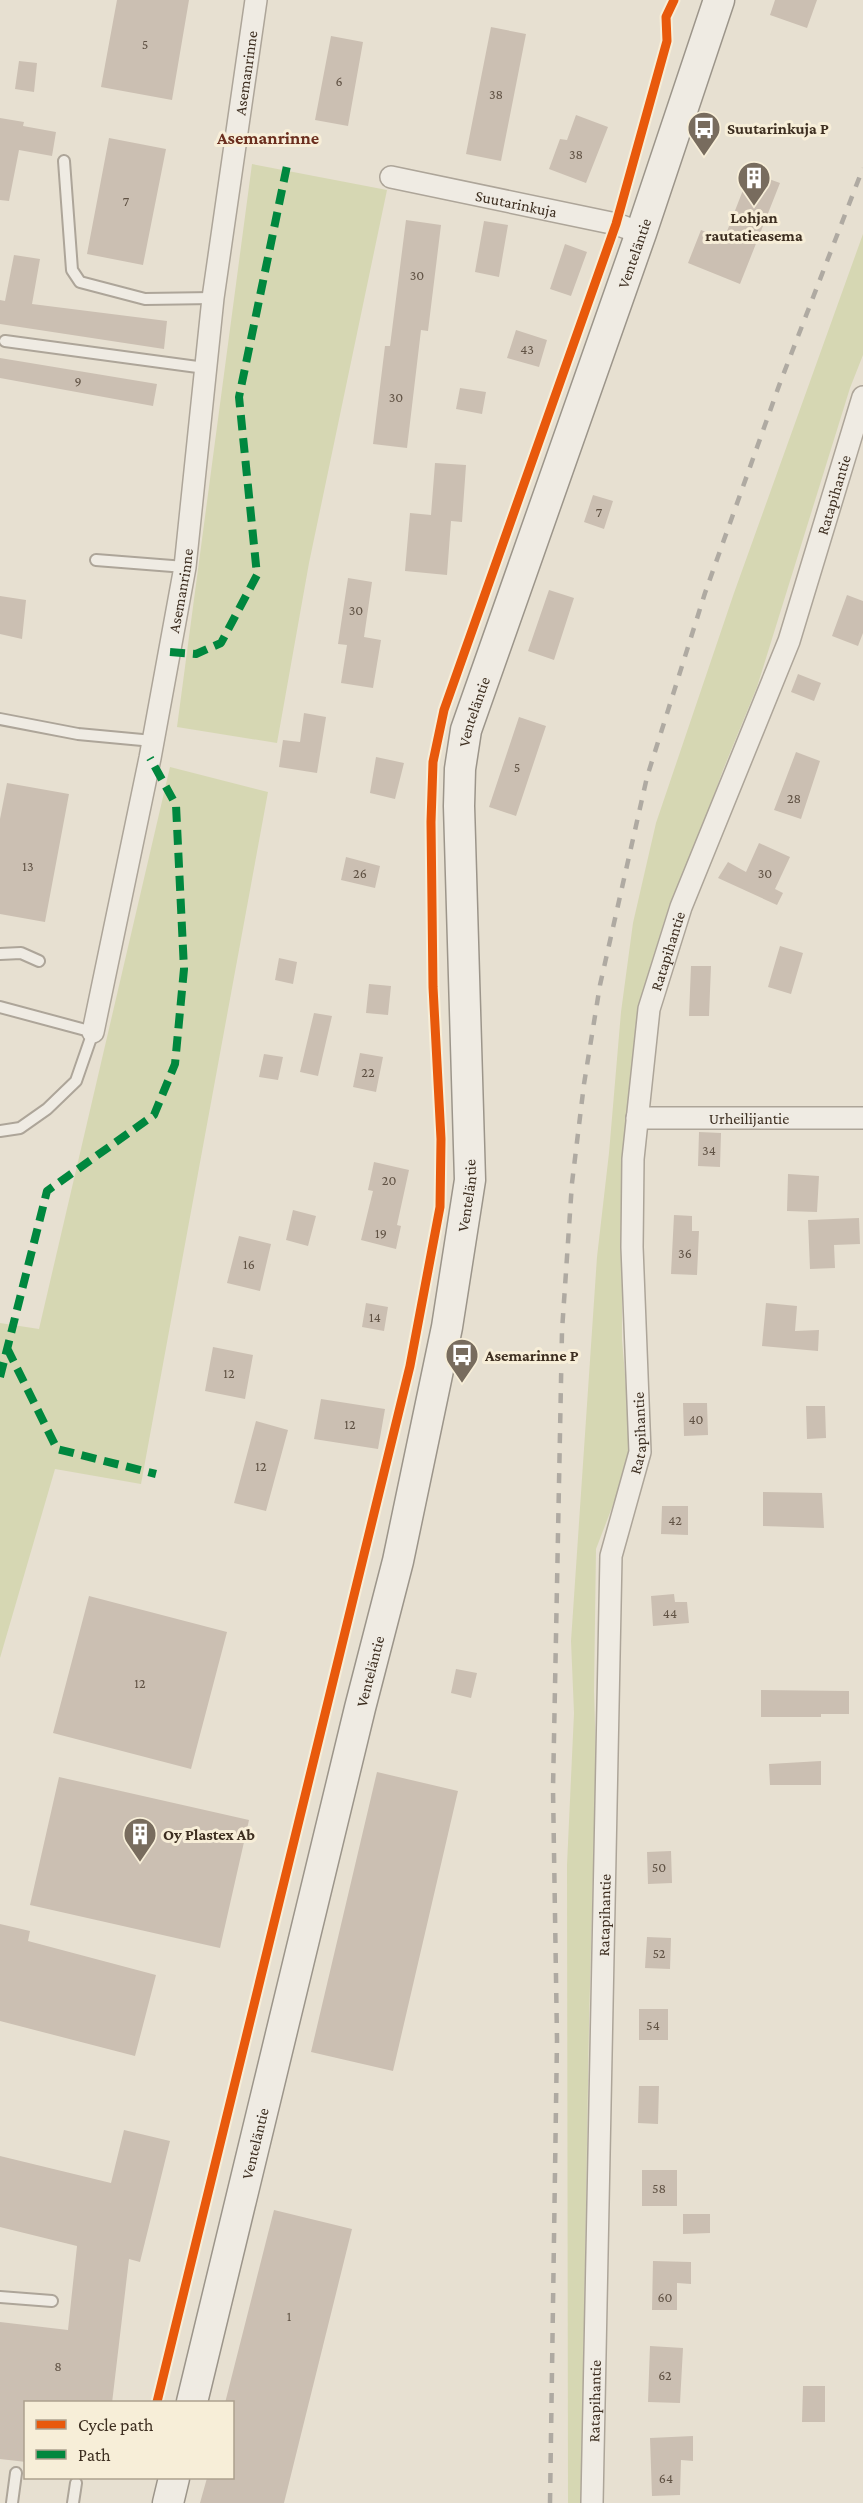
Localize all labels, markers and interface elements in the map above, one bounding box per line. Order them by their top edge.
street label: Asemanrinne [231,29,260,116]
house number: 5 [142,36,148,52]
house number: 6 [335,73,343,89]
house number: 38 [489,86,503,102]
bus stop icon: Suutarinkuja P [686,110,722,157]
place label: Suutarinkuja P [727,120,829,138]
district label: Asemanrinne [216,128,319,148]
house number: 38 [569,146,583,162]
building icon: Lohjan rautatieasema [736,160,772,207]
street label: Suutarinkuja [474,186,559,220]
house number: 7 [123,193,130,209]
place label: Lohjan rautatieasema [705,209,803,244]
street label: Venteläntie [614,216,654,290]
house number: 30 [410,267,424,283]
house number: 43 [520,341,534,357]
house number: 9 [74,373,82,389]
house number: 30 [389,389,403,405]
street label: Ratapihantie [813,453,853,537]
house number: 7 [596,504,603,520]
street label: Asemanrinne [165,548,195,634]
house number: 30 [349,602,363,618]
street label: Venteläntie [455,674,493,748]
house number: 5 [514,759,520,775]
house number: 28 [787,790,801,806]
house number: 13 [22,858,34,874]
house number: 26 [353,865,367,881]
house number: 30 [758,865,772,881]
street label: Ratapihantie [647,909,688,993]
house number: 22 [361,1064,375,1080]
street label: Urheilijantie [709,1110,789,1128]
house number: 34 [702,1142,716,1158]
street label: Venteläntie [454,1159,479,1233]
house number: 20 [382,1172,396,1188]
house number: 19 [375,1225,387,1241]
house number: 36 [678,1245,692,1261]
house number: 16 [243,1256,255,1272]
house number: 14 [369,1309,381,1325]
bus stop icon: Asemarinne P [444,1337,480,1384]
place label: Asemarinne P [484,1347,579,1364]
house number: 12 [223,1365,235,1381]
street label: Ratapihantie [626,1392,649,1476]
house number: 40 [688,1411,704,1427]
house number: 12 [344,1416,356,1432]
house number: 12 [255,1458,267,1474]
house number: 42 [668,1512,682,1528]
house number: 44 [663,1605,677,1621]
street label: Venteläntie [352,1634,387,1709]
house number: 12 [134,1675,146,1691]
building icon: Oy Plastex Ab [122,1816,158,1863]
place label: Oy Plastex Ab [163,1826,255,1843]
house number: 50 [652,1859,666,1875]
street label: Ratapihantie [594,1874,613,1957]
house number: 52 [653,1945,666,1961]
house number: 54 [646,2017,660,2033]
street label: Venteläntie [238,2106,271,2181]
house number: 58 [652,2180,666,2196]
house number: 60 [657,2289,673,2305]
house number: 1 [287,2308,292,2324]
house number: 8 [54,2358,62,2374]
street label: Ratapihantie [585,2360,603,2442]
house number: 62 [658,2367,672,2383]
legend [24,2401,234,2479]
text: Cycle path [78,2415,154,2435]
text: Path [78,2445,111,2465]
house number: 64 [659,2470,673,2486]

